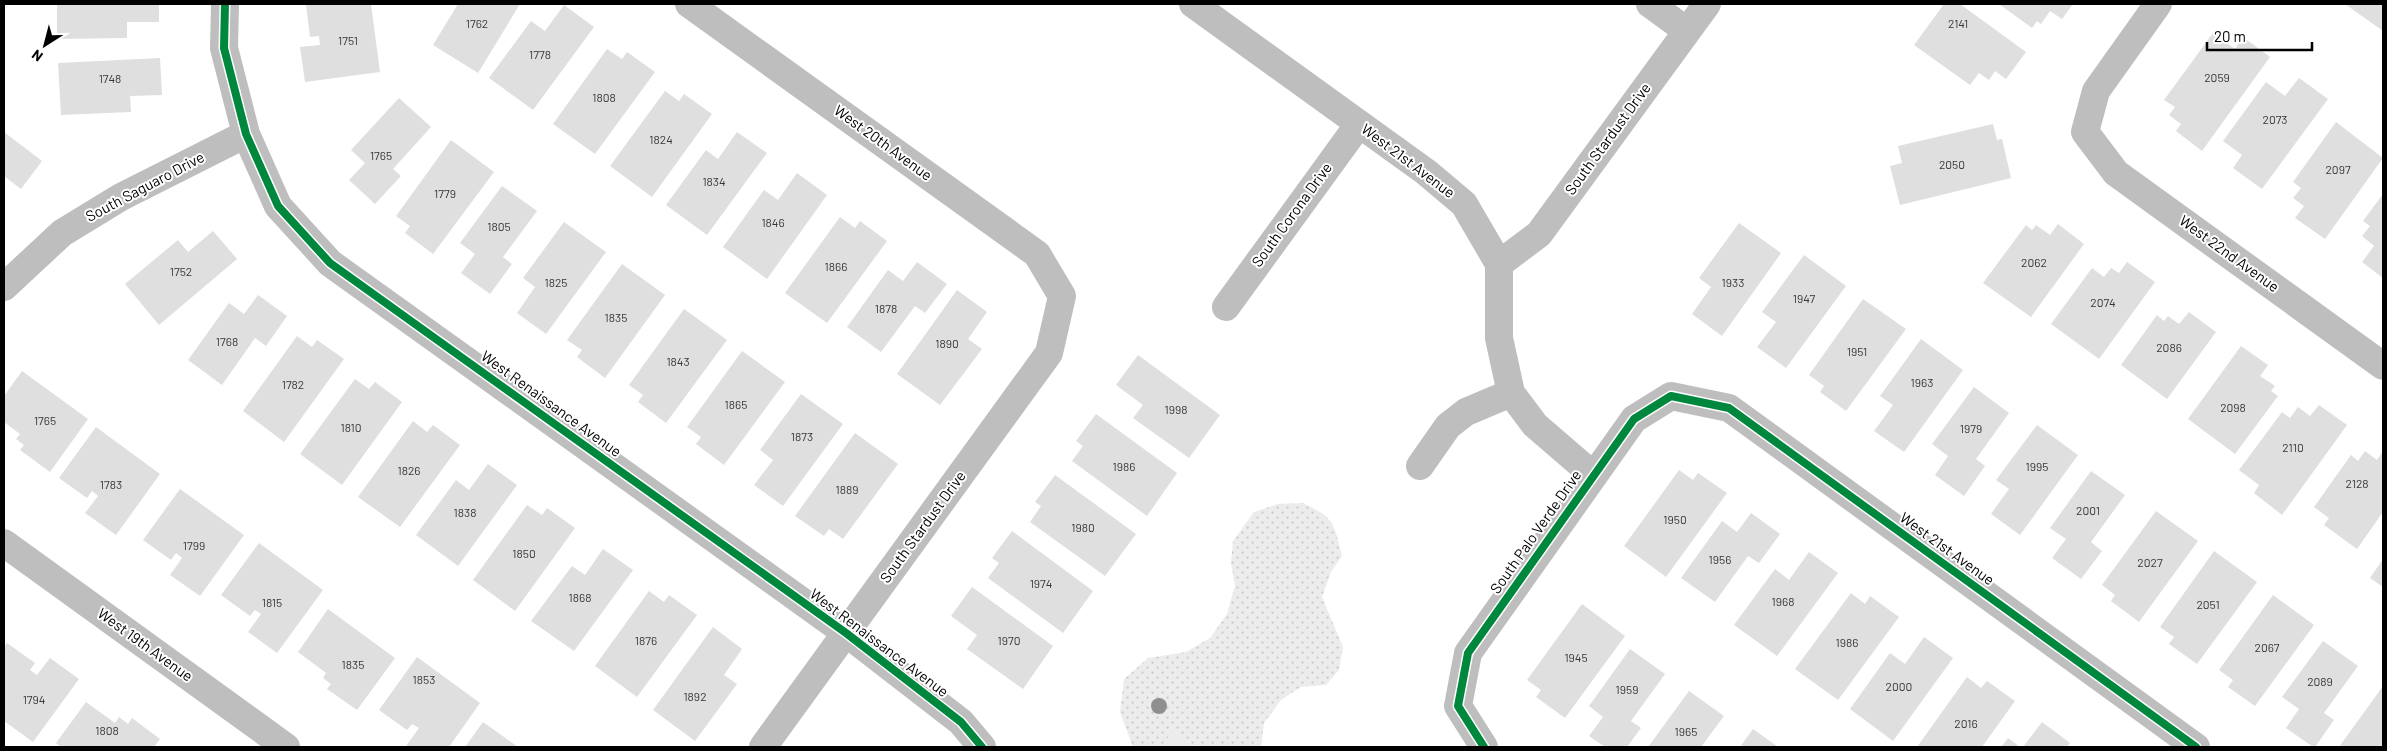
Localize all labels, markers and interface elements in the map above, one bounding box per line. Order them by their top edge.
house number: 1762 [466,16,488,30]
house number: 2141 [1948,16,1968,30]
north arrow [20,20,70,70]
scale bar [2207,20,2312,52]
text: 20 m [2214,27,2246,45]
house number: 1751 [338,33,358,47]
text: N [28,46,46,66]
house number: 1778 [529,47,551,61]
house number: 2059 [2204,70,2230,84]
house number: 1748 [99,71,121,85]
street label: South Stardust Drive [1560,79,1654,198]
house number: 1808 [592,90,616,104]
street label: West 20th Avenue [831,101,936,184]
house number: 2073 [2262,112,2288,126]
street label: West 21st Avenue [1358,119,1459,201]
house number: 1824 [649,132,673,146]
street label: South Saguaro Drive [82,147,207,225]
house number: 1765 [370,148,392,162]
house number: 2050 [1939,157,1965,171]
street label: South Corona Drive [1247,159,1335,270]
house number: 2097 [2325,162,2351,176]
house number: 1834 [702,174,726,188]
house number: 1779 [434,186,456,200]
street label: West 22nd Avenue [2176,211,2283,295]
house number: 1846 [761,215,785,229]
house number: 1805 [487,219,511,233]
house number: 2062 [2021,255,2047,269]
house number: 1866 [825,259,847,273]
house number: 1752 [170,264,192,278]
house number: 1825 [544,275,568,289]
house number: 1933 [1722,275,1744,289]
house number: 1947 [1793,291,1816,305]
house number: 2074 [2090,295,2116,309]
house number: 1878 [875,301,897,315]
house number: 1835 [605,310,627,324]
house number: 1768 [216,334,238,348]
house number: 1890 [935,336,959,350]
house number: 2086 [2156,340,2182,354]
house number: 1951 [1847,344,1867,358]
street label: West Renaissance Avenue [478,346,625,460]
house number: 1843 [666,354,690,368]
house number: 1963 [1911,375,1933,389]
house number: 1782 [282,377,304,391]
house number: 1865 [725,397,747,411]
house number: 2098 [2220,400,2246,414]
house number: 1998 [1165,402,1187,416]
house number: 1765 [34,413,56,427]
house number: 1810 [340,420,362,434]
house number: 1979 [1960,421,1982,435]
house number: 1873 [791,429,813,443]
house number: 2110 [2282,440,2304,454]
house number: 1986 [1113,459,1135,473]
house number: 1995 [2026,459,2048,473]
house number: 1826 [397,463,421,477]
street label: South Palo Verde Drive [1486,466,1585,597]
street label: South Stardust Drive [875,467,969,586]
house number: 2128 [2345,476,2369,490]
house number: 1783 [100,477,122,491]
house number: 1889 [836,482,858,496]
house number: 2001 [2076,503,2100,517]
house number: 1838 [454,505,476,519]
street label: West 21st Avenue [1897,508,1998,588]
house number: 1950 [1663,512,1687,526]
house number: 1980 [1071,520,1095,534]
house number: 1799 [183,538,205,552]
house number: 1850 [512,546,536,560]
house number: 1956 [1709,552,1731,566]
house number: 2027 [2137,555,2163,569]
house number: 1974 [1030,576,1052,590]
street label: West Renaissance Avenue [807,584,952,700]
house number: 1868 [569,590,591,604]
house number: 1968 [1772,594,1794,608]
house number: 1815 [262,595,282,609]
house number: 2051 [2196,597,2220,611]
street label: West 19th Avenue [94,604,197,685]
house number: 1876 [635,633,657,647]
house number: 1970 [998,633,1020,647]
house number: 1986 [1836,635,1858,649]
house number: 2067 [2254,640,2280,654]
house number: 1945 [1564,650,1588,664]
house number: 1835 [342,657,364,671]
house number: 1853 [413,672,435,686]
house number: 2089 [2307,674,2333,688]
house number: 2000 [1886,679,1912,693]
house number: 1959 [1616,682,1638,696]
house number: 1892 [683,689,707,703]
house number: 1794 [23,692,45,706]
house number: 2016 [1954,716,1978,730]
house number: 1808 [95,723,119,737]
house number: 1965 [1675,724,1697,738]

